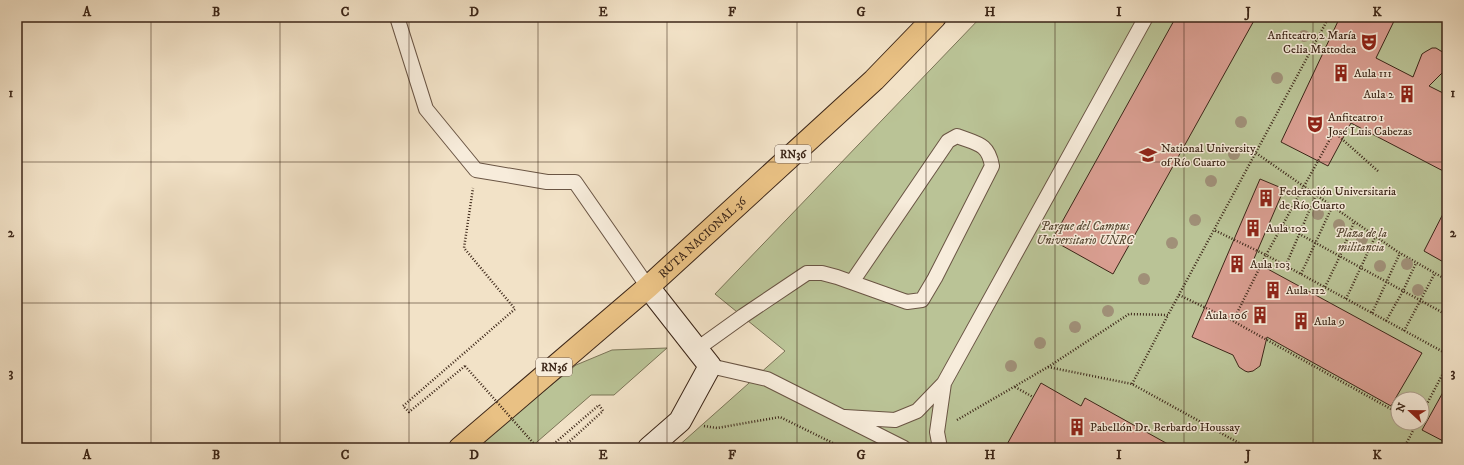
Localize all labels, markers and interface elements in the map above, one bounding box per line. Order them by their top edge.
text: A [82,4,92,20]
text: B [212,4,220,20]
text: C [341,4,350,20]
text: D [469,4,479,20]
text: E [598,4,608,20]
text: F [728,4,737,20]
text: G [856,4,866,20]
text: H [985,4,996,20]
text: I [1116,4,1122,20]
text: J [1243,4,1251,21]
text: K [1372,4,1382,20]
place label: Anfiteatro 2 María Celia Mattodea [1268,28,1357,57]
theatre icon: Anfiteatro 2 María Celia Mattodea [1359,32,1379,52]
building icon: Aula 111 [1331,63,1351,83]
place label: Aula 111 [1354,66,1392,81]
building icon: Aula 2 [1397,84,1417,104]
text: 1 [9,85,14,101]
text: 1 [1451,85,1456,101]
place label: Aula 2 [1363,87,1394,102]
place label: Anfiteatro 1 José Luis Cabezas [1327,110,1412,139]
theatre icon: Anfiteatro 1 José Luis Cabezas [1305,114,1325,134]
place label: National University of Río Cuarto [1161,141,1256,170]
road number: RN36 [775,145,811,163]
school or university icon: National University of Río Cuarto [1138,145,1158,165]
place label: Federación Universitaria de Río Cuarto [1279,184,1397,213]
building icon: Federación Universitaria de Río Cuarto [1256,188,1276,208]
street label: RUTA NACIONAL 36 [656,193,750,282]
building icon: Aula 102 [1243,218,1263,238]
park label: Parque del Campus Universitario UNRC [1036,219,1135,248]
place label: Aula 102 [1266,221,1308,236]
text: 2 [8,225,15,241]
text: 2 [1450,225,1457,241]
park label: Plaza de la militancia [1335,226,1387,255]
building icon: Aula 103 [1227,254,1247,274]
place label: Aula 103 [1250,257,1290,272]
building icon: Aula 112 [1263,280,1283,300]
place label: Aula 112 [1286,283,1326,298]
building icon: Aula 106 [1250,305,1270,325]
place label: Aula 106 [1205,308,1248,323]
building icon: Aula 9 [1291,311,1311,331]
place label: Aula 9 [1314,314,1345,329]
road number: RN36 [536,358,572,376]
text: 3 [9,365,14,381]
text: 3 [1451,365,1456,381]
north arrow [1390,391,1430,431]
text: N [1393,401,1410,414]
building icon: Pabellón Dr. Berbardo Houssay [1067,417,1087,437]
place label: Pabellón Dr. Berbardo Houssay [1090,420,1240,435]
text: A [82,447,92,463]
text: B [212,447,220,463]
text: C [341,447,350,463]
text: D [469,447,479,463]
text: E [598,447,608,463]
text: F [728,447,737,463]
text: G [856,447,866,463]
text: H [985,447,996,463]
text: I [1116,447,1122,463]
text: J [1243,447,1251,464]
text: K [1372,447,1382,463]

